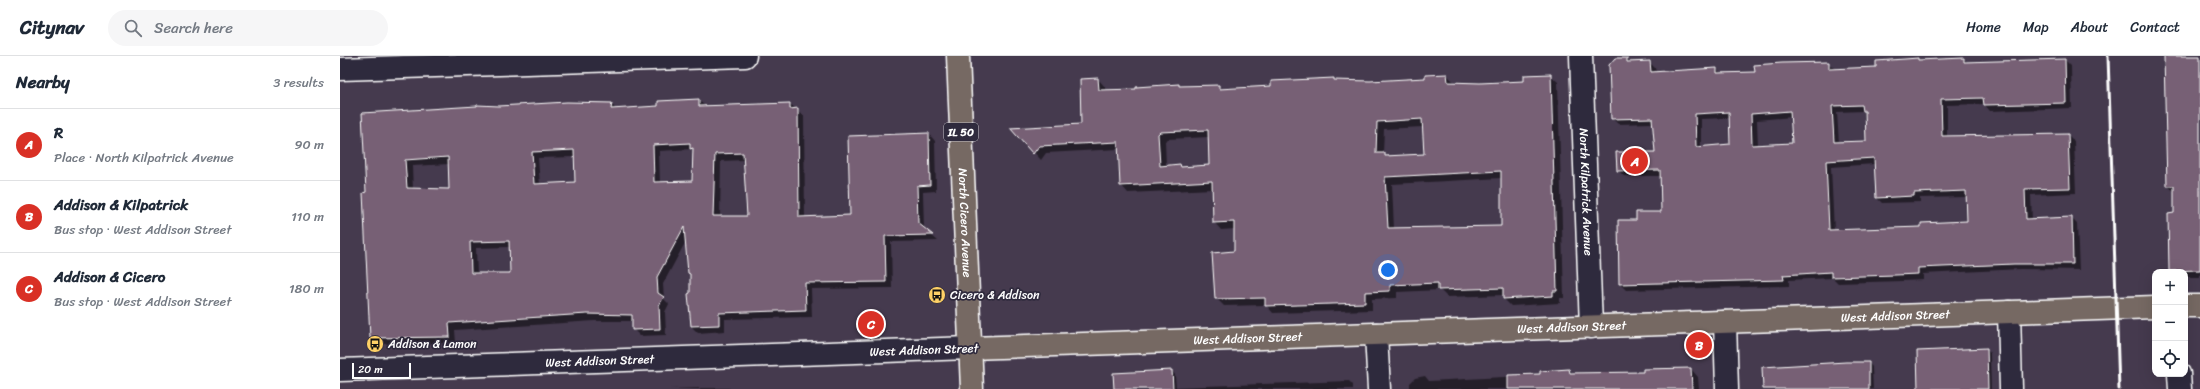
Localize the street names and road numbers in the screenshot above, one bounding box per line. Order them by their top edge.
road number: IL 50 [944,123,978,141]
street label: North Kilpatrick Avenue [1573,128,1599,256]
street label: North Cicero Avenue [952,168,978,278]
street label: West Addison Street [1841,303,1951,329]
street label: West Addison Street [1517,314,1628,340]
street label: West Addison Street [1193,325,1304,351]
street label: West Addison Street [869,337,980,363]
street label: West Addison Street [545,348,656,374]

